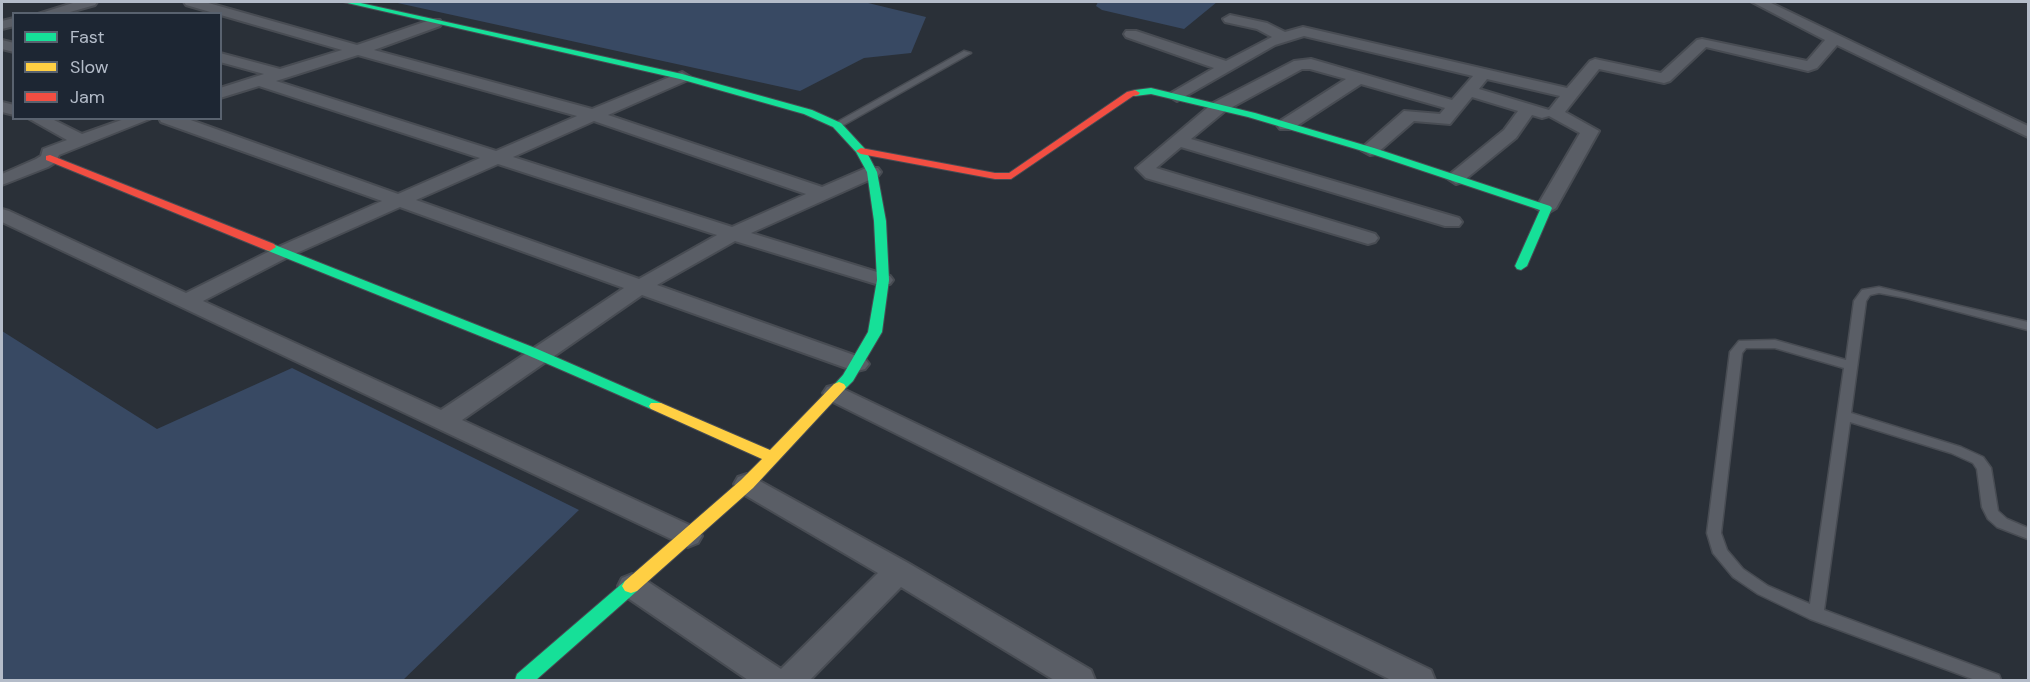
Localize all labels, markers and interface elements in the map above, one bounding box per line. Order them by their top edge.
legend [12,12,222,120]
text: Fast [70,25,105,49]
text: Slow [70,55,109,79]
text: Jam [70,85,105,109]

